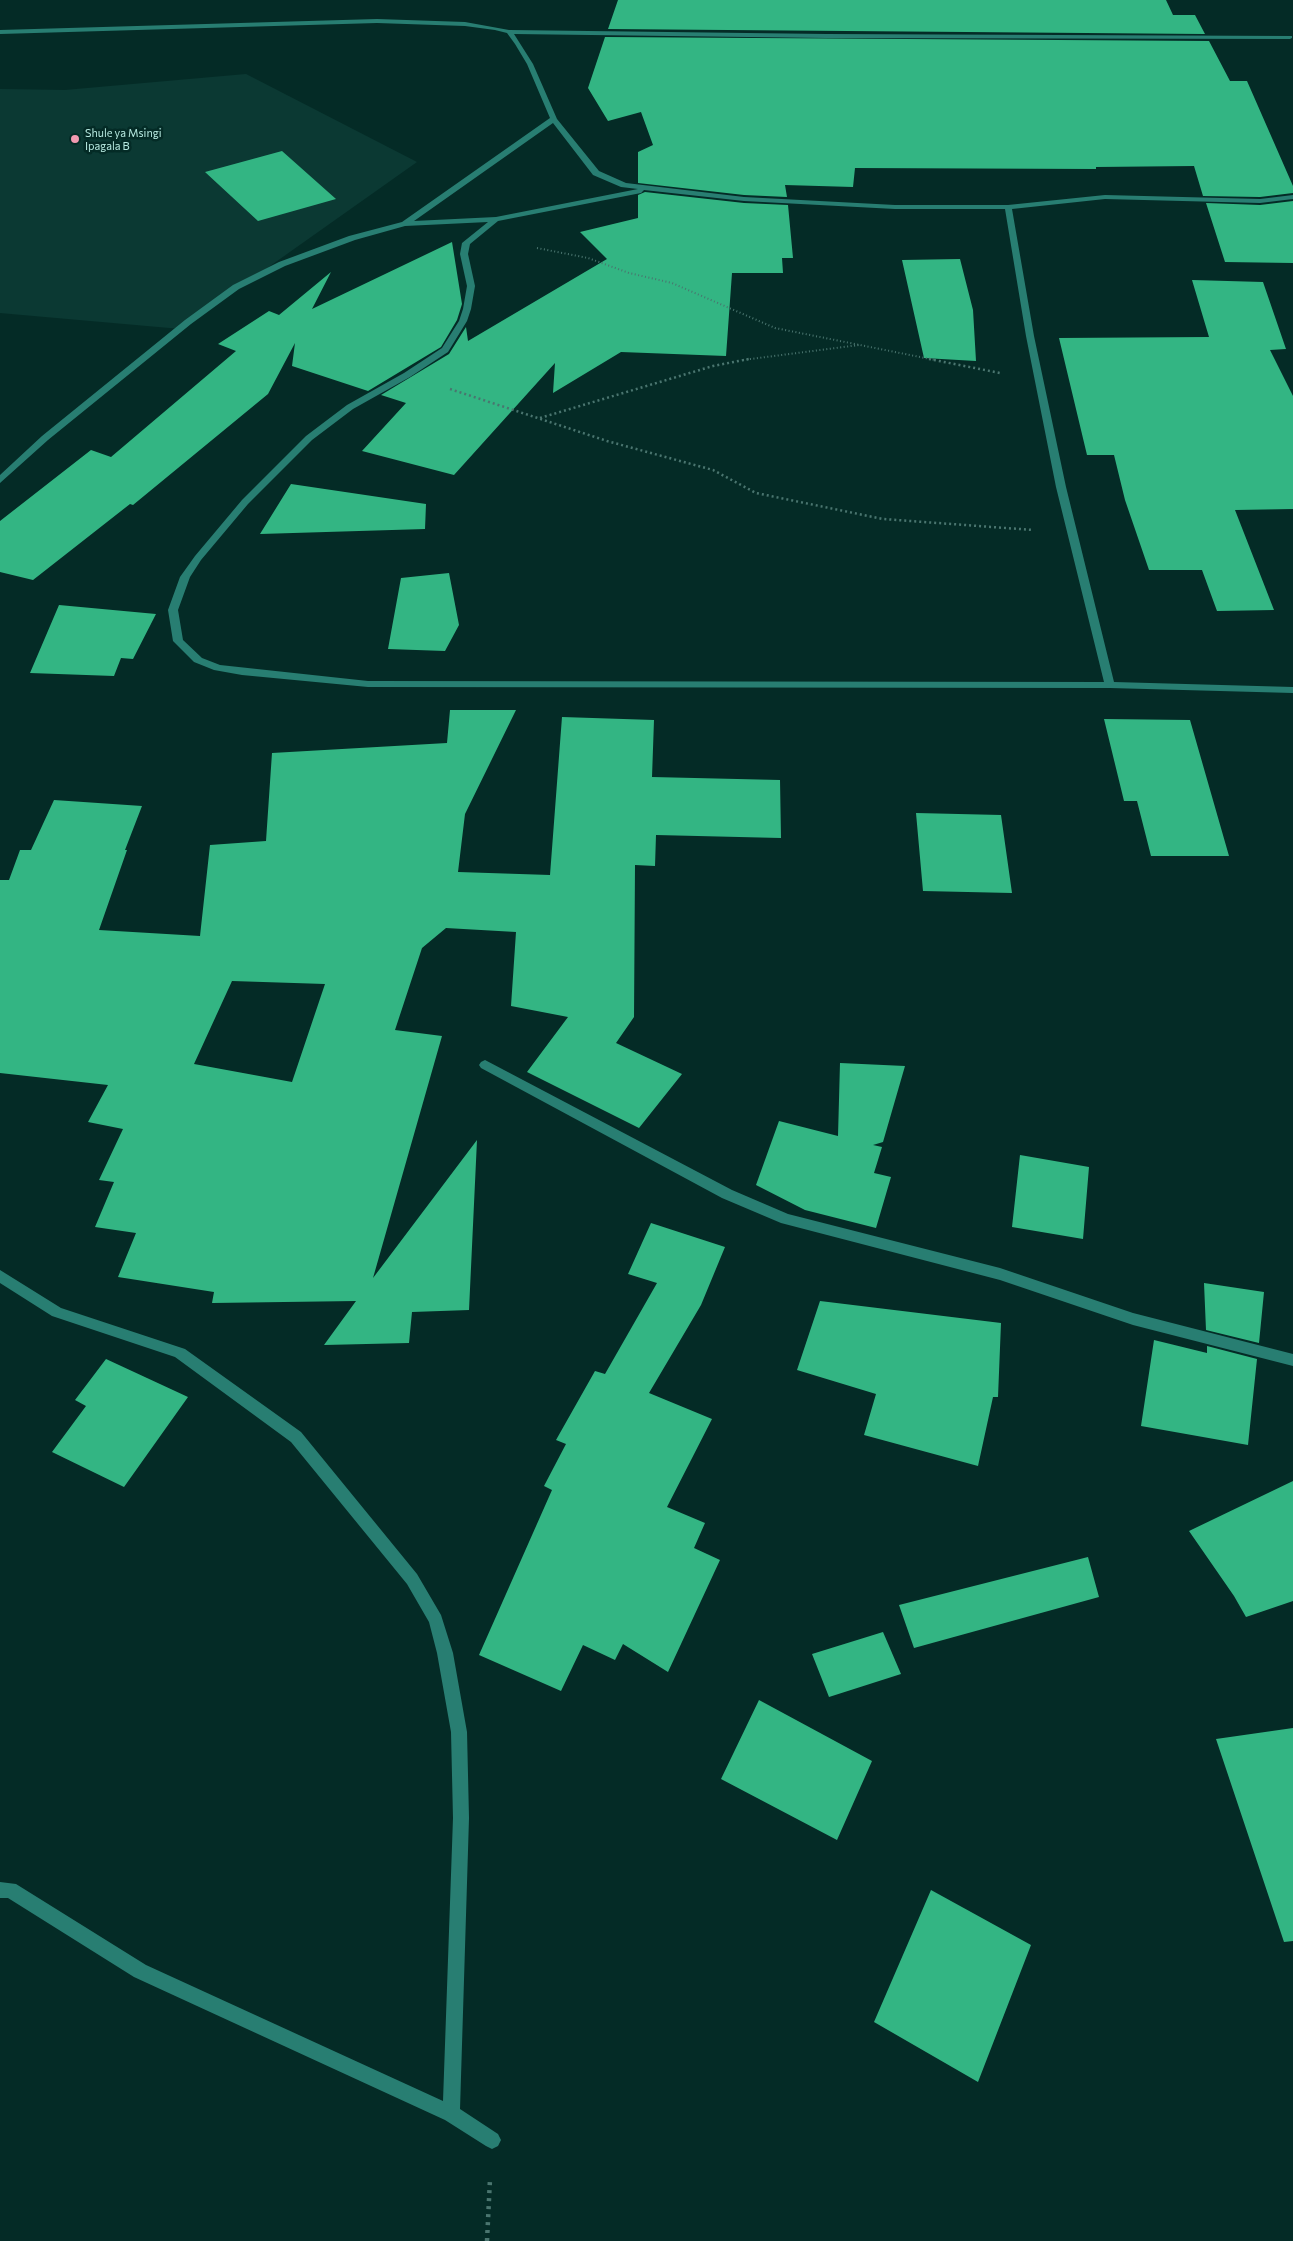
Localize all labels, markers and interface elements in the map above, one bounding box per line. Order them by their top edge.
place label: Shule ya Msingi Ipagala B [85,126,161,152]
marker: Shule ya Msingi Ipagala B [69,133,81,145]

